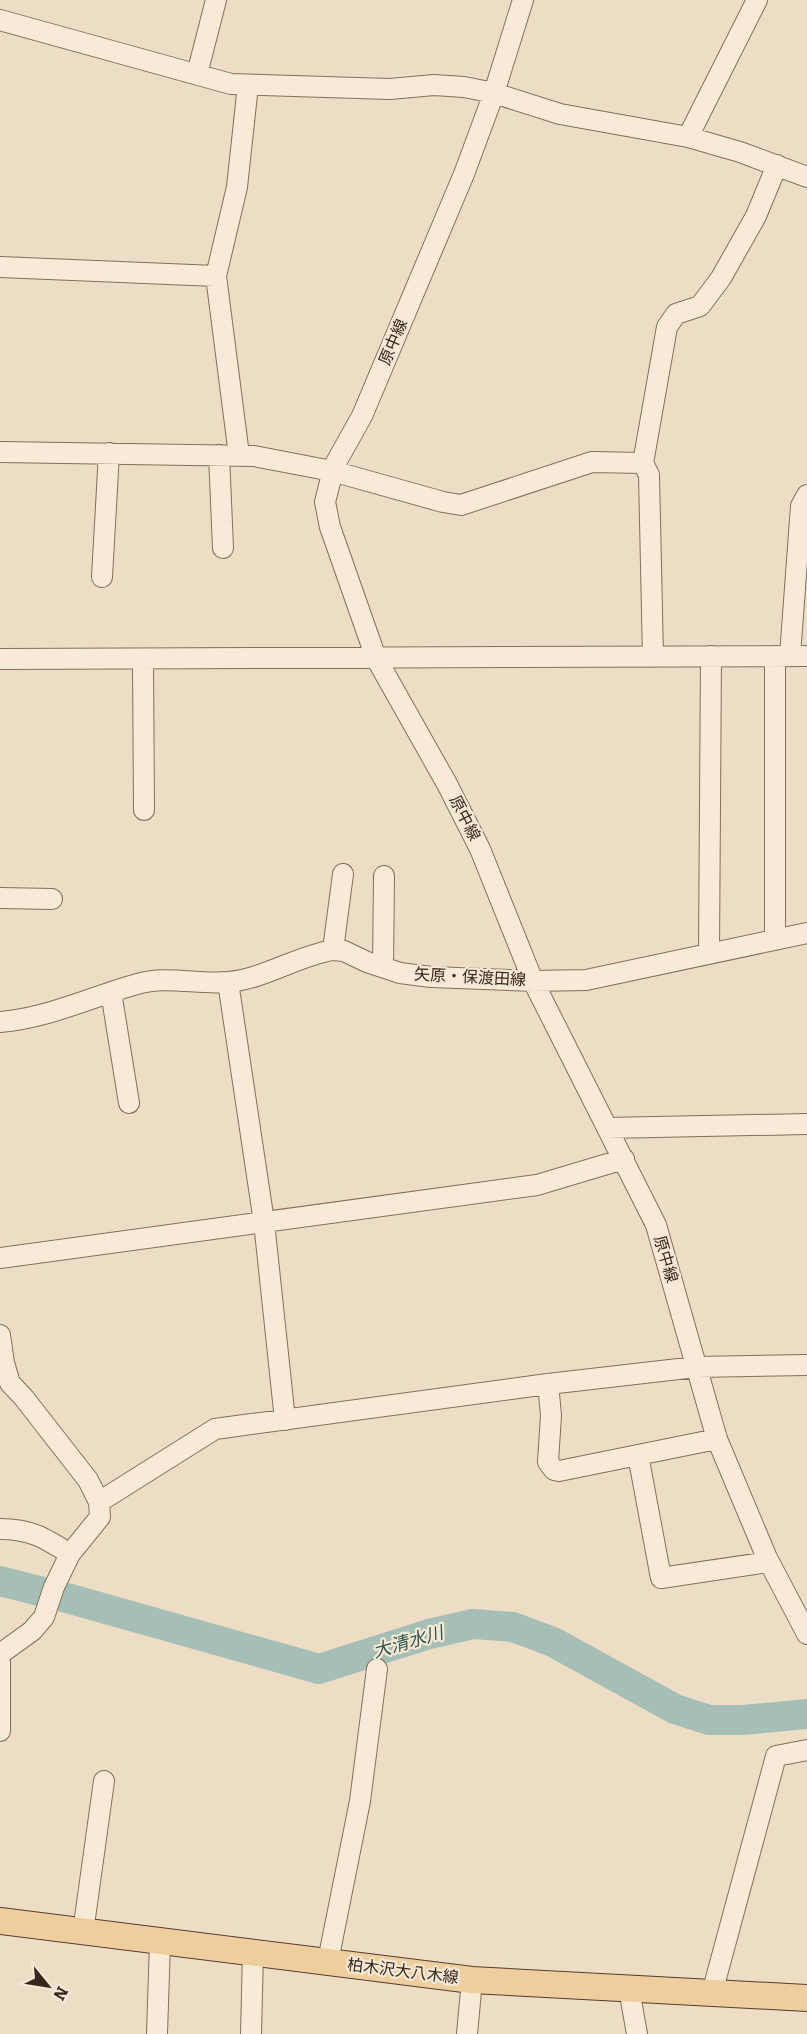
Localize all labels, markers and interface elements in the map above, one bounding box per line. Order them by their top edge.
street label: 原中線 [375,316,411,368]
street label: 原中線 [446,792,484,844]
street label: 矢原・保渡田線 [414,965,526,989]
street label: 原中線 [650,1233,682,1285]
water label: 大清水川 [370,1621,448,1662]
street label: 柏木沢大八木線 [346,1955,460,1987]
north arrow [18,1956,78,2016]
text: N [49,1983,72,2003]

